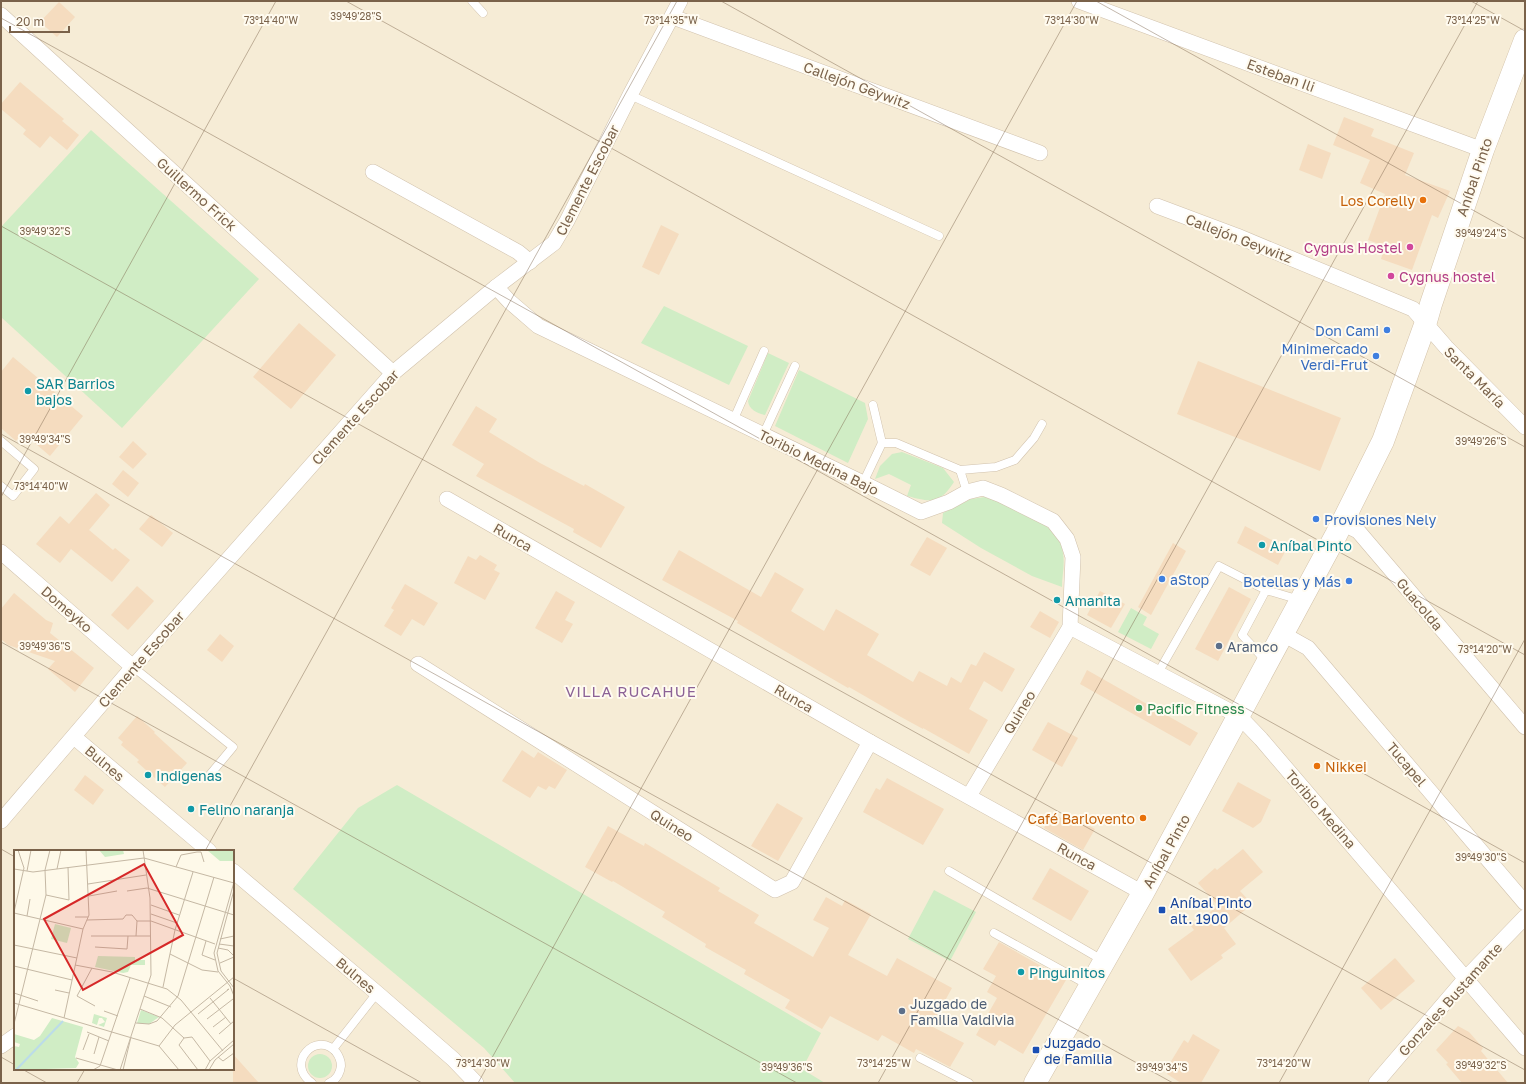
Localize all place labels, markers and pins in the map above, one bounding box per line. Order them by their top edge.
place label: Los Corelly [1340,192,1415,209]
marker: Los Corelly [1418,195,1428,205]
place label: Cygnus Hostel [1304,239,1402,256]
marker: Cygnus Hostel [1405,242,1415,252]
place label: Cygnus hostel [1399,268,1495,285]
marker: Cygnus hostel [1386,271,1396,281]
place label: Don Cami [1315,322,1379,339]
marker: Don Cami [1382,325,1392,335]
place label: Minimercado Verdi-Frut [1281,340,1368,373]
marker: Minimercado Verdi-Frut [1371,351,1381,361]
place label: SAR Barrios bajos [36,375,115,408]
marker: SAR Barrios bajos [23,386,33,396]
place label: Provisiones Nely [1324,511,1436,528]
marker: Provisiones Nely [1311,514,1321,524]
place label: Aníbal Pinto [1270,537,1352,554]
marker: Aníbal Pinto [1257,540,1267,550]
place label: aStop [1170,571,1209,588]
place label: Botellas y Más [1243,573,1341,590]
marker: aStop [1157,574,1167,584]
marker: Botellas y Más [1344,576,1354,586]
place label: Amanita [1065,592,1121,609]
marker: Amanita [1052,595,1062,605]
place label: Aramco [1227,638,1278,655]
marker: Aramco [1214,641,1224,651]
place label: Pacific Fitness [1147,700,1245,717]
marker: Pacific Fitness [1134,703,1144,713]
place label: Nikkei [1325,758,1367,775]
marker: Nikkei [1312,761,1322,771]
place label: Indigenas [156,767,222,784]
marker: Indigenas [143,770,153,780]
place label: Felino naranja [199,801,294,818]
marker: Felino naranja [186,804,196,814]
place label: Café Barlovento [1028,810,1135,827]
marker: Café Barlovento [1138,813,1148,823]
place label: Aníbal Pinto alt. 1900 [1170,894,1252,927]
marker: Aníbal Pinto alt. 1900 [1157,905,1167,915]
place label: Pinguinitos [1029,964,1105,981]
marker: Pinguinitos [1016,967,1026,977]
place label: Juzgado de Familia Valdivia [910,995,1014,1028]
marker: Juzgado de Familia Valdivia [897,1006,907,1016]
place label: Juzgado de Familia [1044,1034,1112,1067]
marker: Juzgado de Familia [1031,1045,1041,1055]

